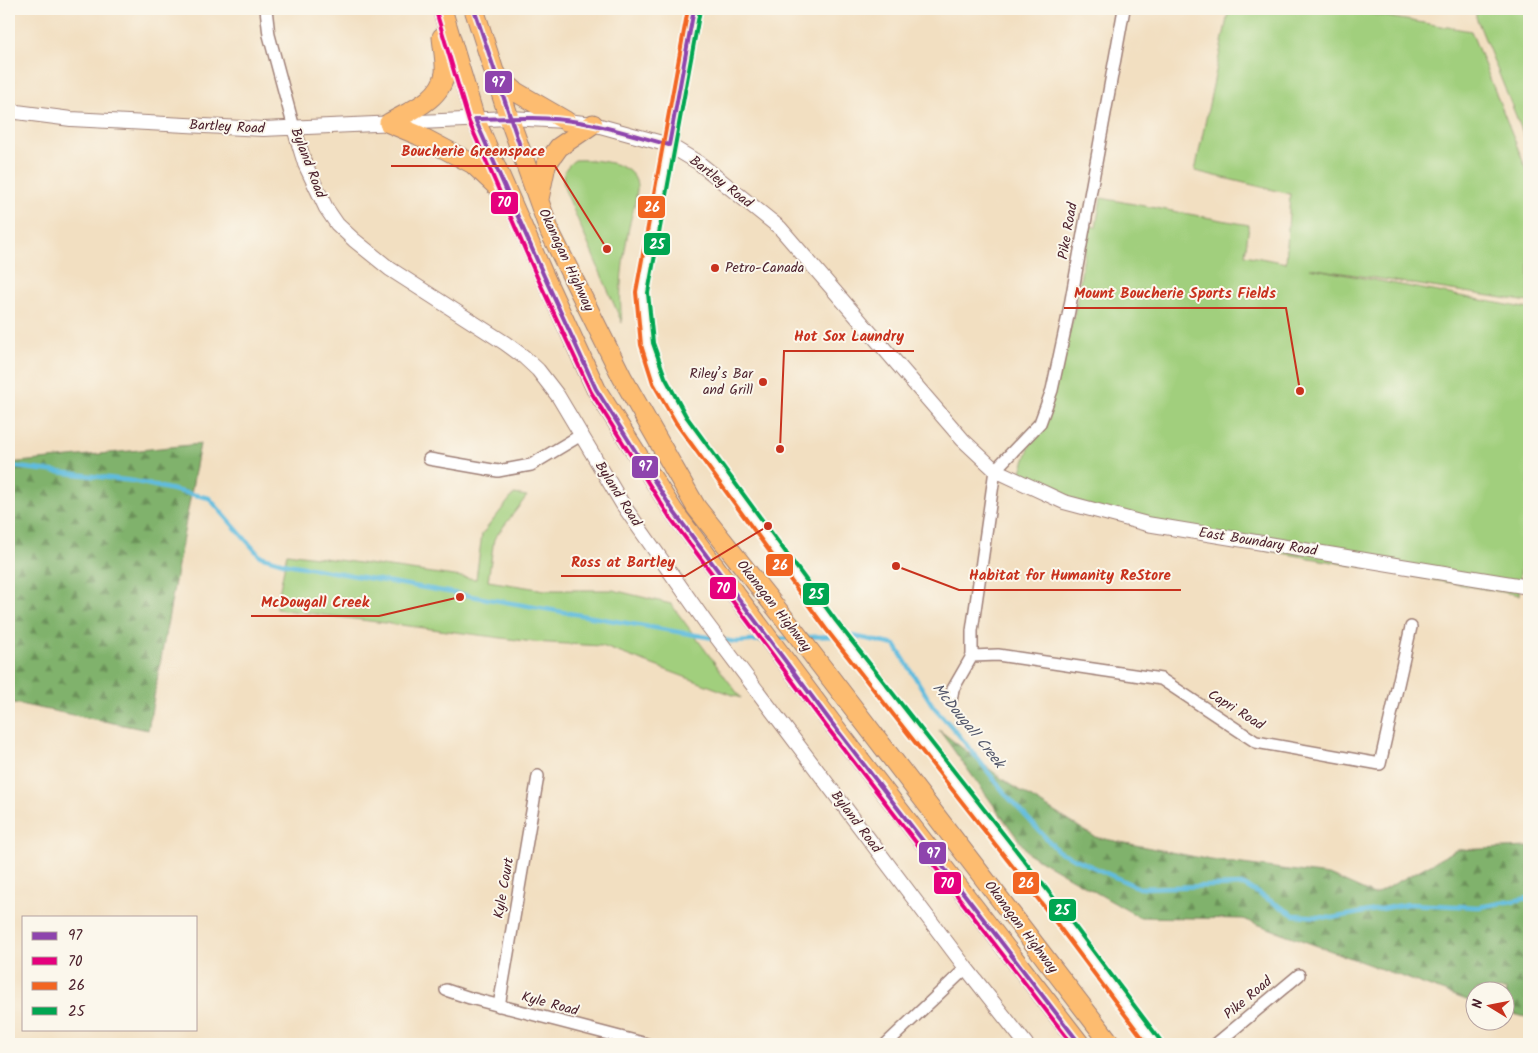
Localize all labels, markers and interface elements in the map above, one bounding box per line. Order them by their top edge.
line badge: 97 [484,70,513,94]
text: 97 [491,72,505,94]
street label: Bartley Road [189,114,266,140]
street label: Byland Road [285,125,332,202]
callout: Boucherie Greenspace [391,136,555,166]
text: Boucherie Greenspace [401,140,546,164]
street label: Bartley Road [684,150,758,215]
line badge: 70 [490,191,519,215]
text: 70 [497,192,512,214]
line badge: 26 [637,195,666,219]
text: 26 [644,197,660,219]
street label: Pike Road [1052,200,1084,261]
street label: Okanagan Highway [532,205,600,316]
line badge: 25 [643,232,671,256]
text: 25 [649,234,667,256]
place label: Petro-Canada [725,257,804,279]
marker: Petro-Canada [709,262,721,274]
callout: Mount Boucherie Sports Fields [1064,278,1286,308]
text: Mount Boucherie Sports Fields [1074,282,1276,306]
callout: Hot Sox Laundry [784,321,914,351]
text: Hot Sox Laundry [794,325,904,349]
place label: Riley’s Bar and Grill [689,363,754,401]
marker: Riley’s Bar and Grill [757,376,769,388]
line badge: 97 [631,455,659,479]
text: 97 [638,456,652,478]
street label: Byland Road [589,457,647,532]
street label: East Boundary Road [1197,522,1320,562]
callout: Ross at Bartley [561,546,685,576]
text: Ross at Bartley [571,551,675,575]
line badge: 26 [765,553,794,577]
street label: Okanagan Highway [731,555,817,657]
text: 26 [772,555,788,577]
callout: Habitat for Humanity ReStore [959,560,1181,590]
text: Habitat for Humanity ReStore [969,564,1172,588]
line badge: 70 [709,576,737,600]
text: 70 [716,578,731,600]
line badge: 25 [802,582,830,606]
text: 25 [808,584,826,606]
callout: McDougall Creek [251,586,379,616]
text: McDougall Creek [261,591,370,615]
water label: McDougall Creek [926,678,1011,776]
street label: Capri Road [1203,684,1270,737]
street label: Byland Road [825,786,888,859]
line badge: 97 [918,841,947,865]
text: 97 [926,843,940,865]
street label: Kyle Court [488,855,520,920]
line badge: 70 [933,871,962,895]
line badge: 26 [1012,871,1040,895]
text: 70 [940,873,955,895]
text: 26 [1018,873,1034,895]
street label: Okanagan Highway [979,876,1064,978]
line badge: 25 [1048,898,1077,922]
text: 25 [1054,900,1072,922]
legend [22,916,198,1030]
text: 97 [68,924,83,948]
text: 70 [68,950,83,974]
street label: Pike Road [1219,970,1278,1025]
text: 26 [68,974,85,998]
north arrow [1466,980,1516,1030]
street label: Kyle Road [519,986,582,1022]
text: N [1467,997,1490,1010]
text: 25 [68,1000,86,1024]

